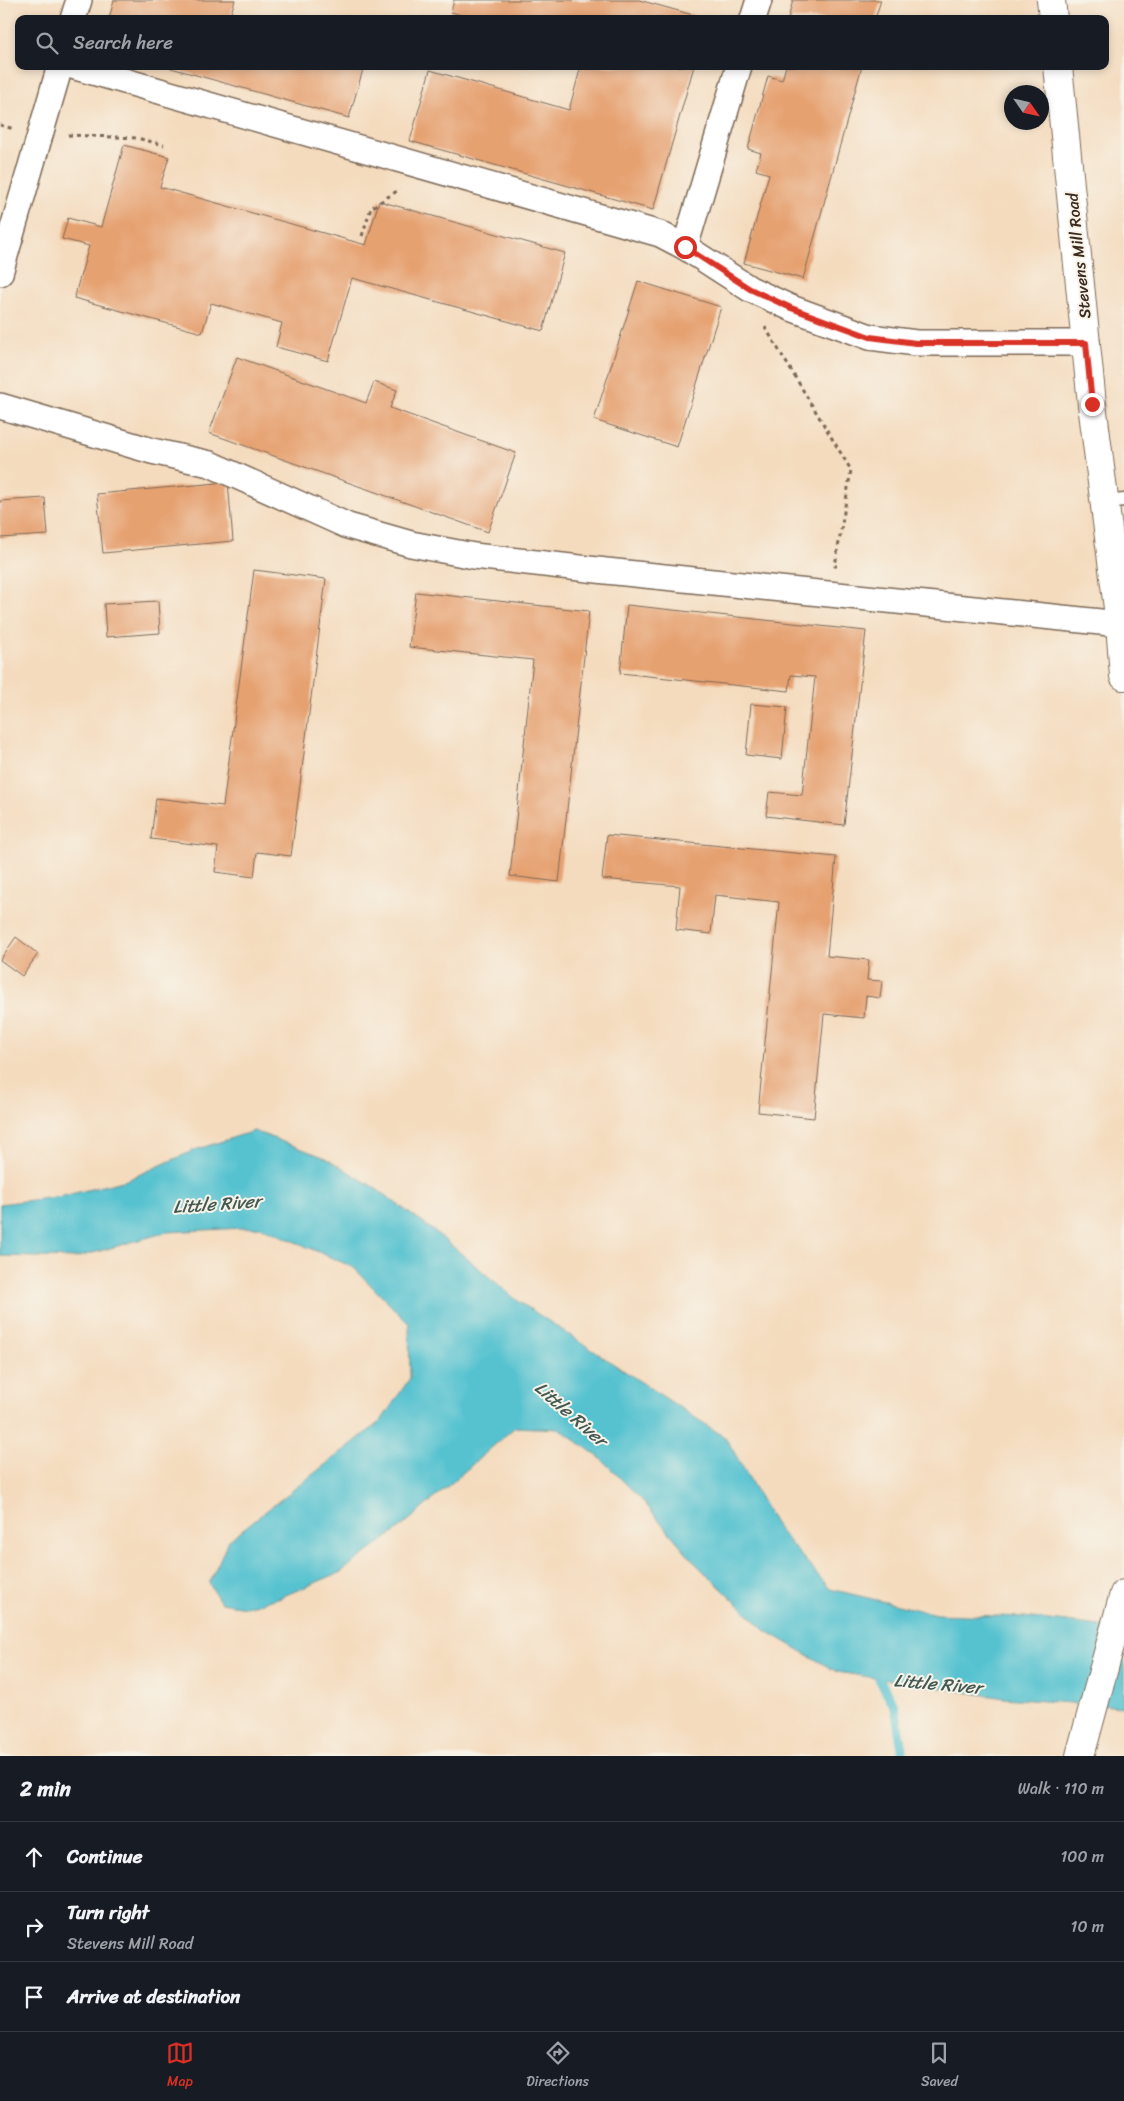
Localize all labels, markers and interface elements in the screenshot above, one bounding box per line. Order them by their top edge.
search box [15,15,1109,70]
text: Search here [73,26,173,59]
icon: search [33,29,61,57]
north arrow [1004,85,1049,130]
street label: Stevens Mill Road [1057,190,1100,320]
route start [674,236,697,259]
route end [1081,393,1104,416]
water label: Little River [172,1185,266,1223]
water label: Little River [527,1373,617,1457]
water label: Little River [893,1664,987,1704]
text: 2 min [20,1770,71,1808]
text: Walk · 110 m [1018,1774,1104,1803]
text: Continue [67,1840,143,1873]
text: 100 m [1060,1842,1104,1871]
icon: ahead [20,1843,48,1871]
text: Turn right [67,1896,149,1929]
text: 10 m [1071,1912,1104,1941]
icon: right [20,1913,48,1941]
text: Stevens Mill Road [67,1929,193,1958]
text: Arrive at destination [67,1980,240,2013]
icon: arrive [20,1983,48,2011]
tab: Map [166,2039,194,2094]
tab: Directions [526,2039,589,2094]
tab: Saved [921,2039,958,2094]

